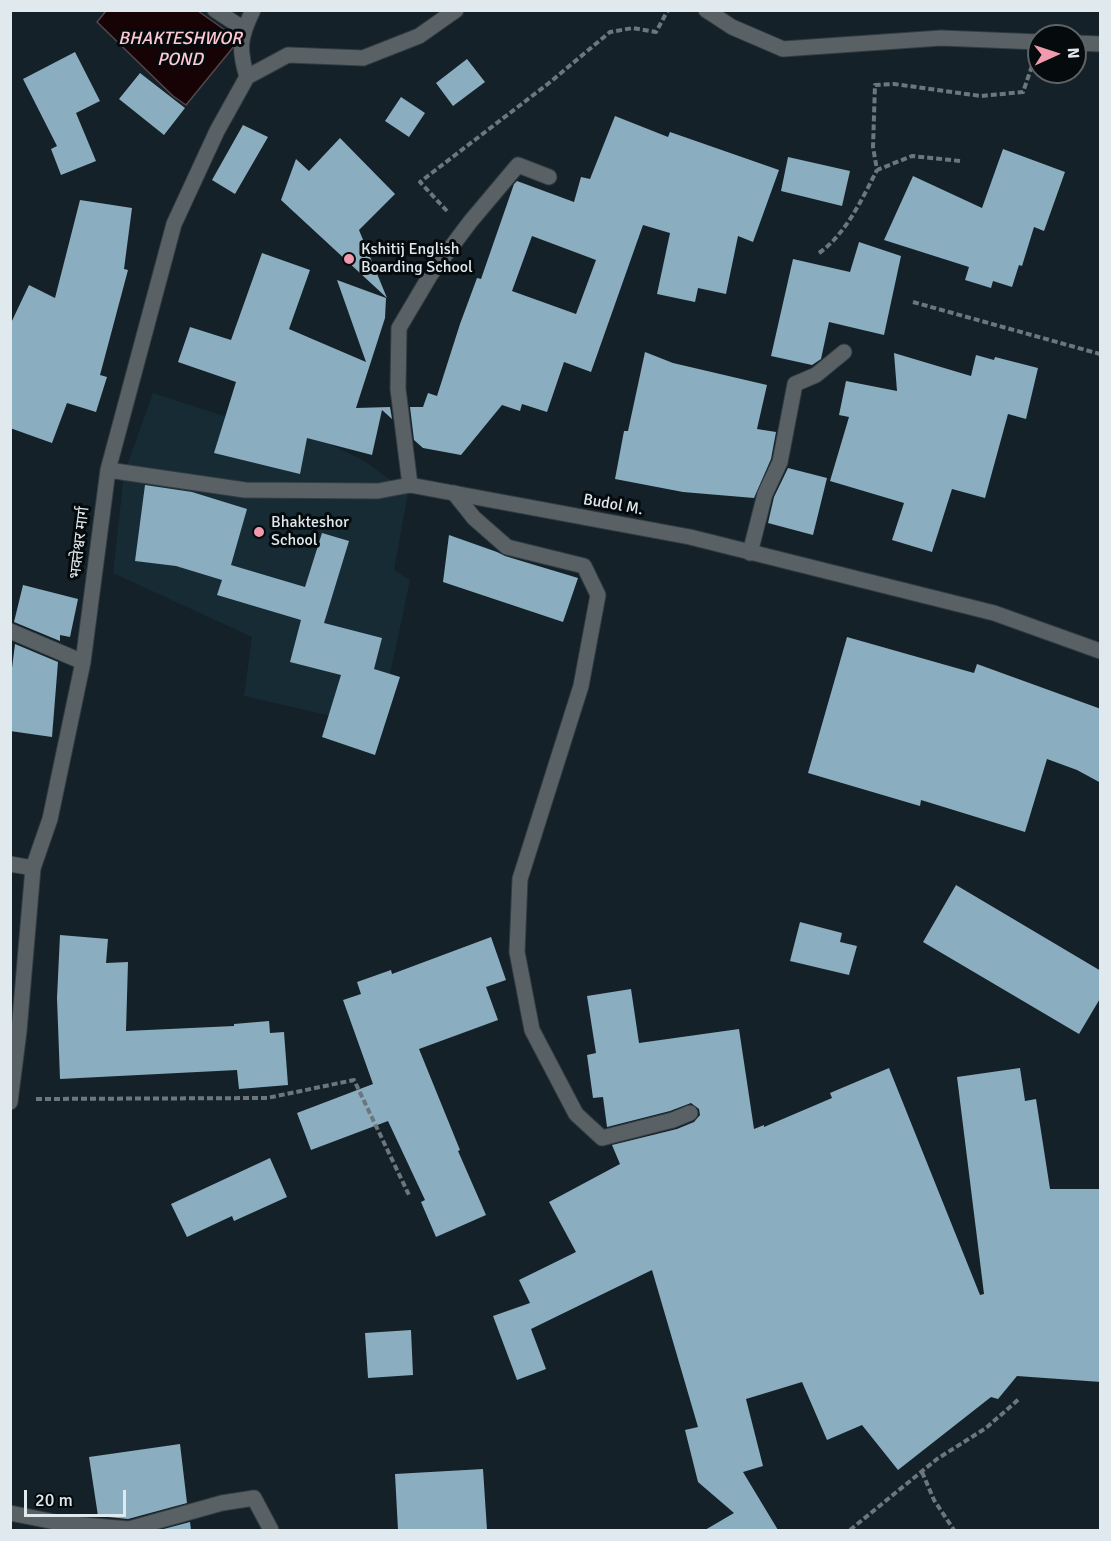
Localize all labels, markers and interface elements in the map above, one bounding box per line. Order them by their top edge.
north arrow [1027,24,1087,84]
water label: BHAKTESHWOR POND [118,28,242,70]
text: N [1063,47,1083,59]
place label: Kshitij English Boarding School [361,240,473,278]
marker: Kshitij English Boarding School [342,252,356,266]
street label: Budol M. [582,490,644,520]
street label: भक्तेश्वर मार्ग [66,506,94,580]
place label: Bhakteshor School [271,513,349,551]
marker: Bhakteshor School [252,525,266,539]
scale bar [27,1478,129,1516]
text: 20 m [35,1489,73,1511]

